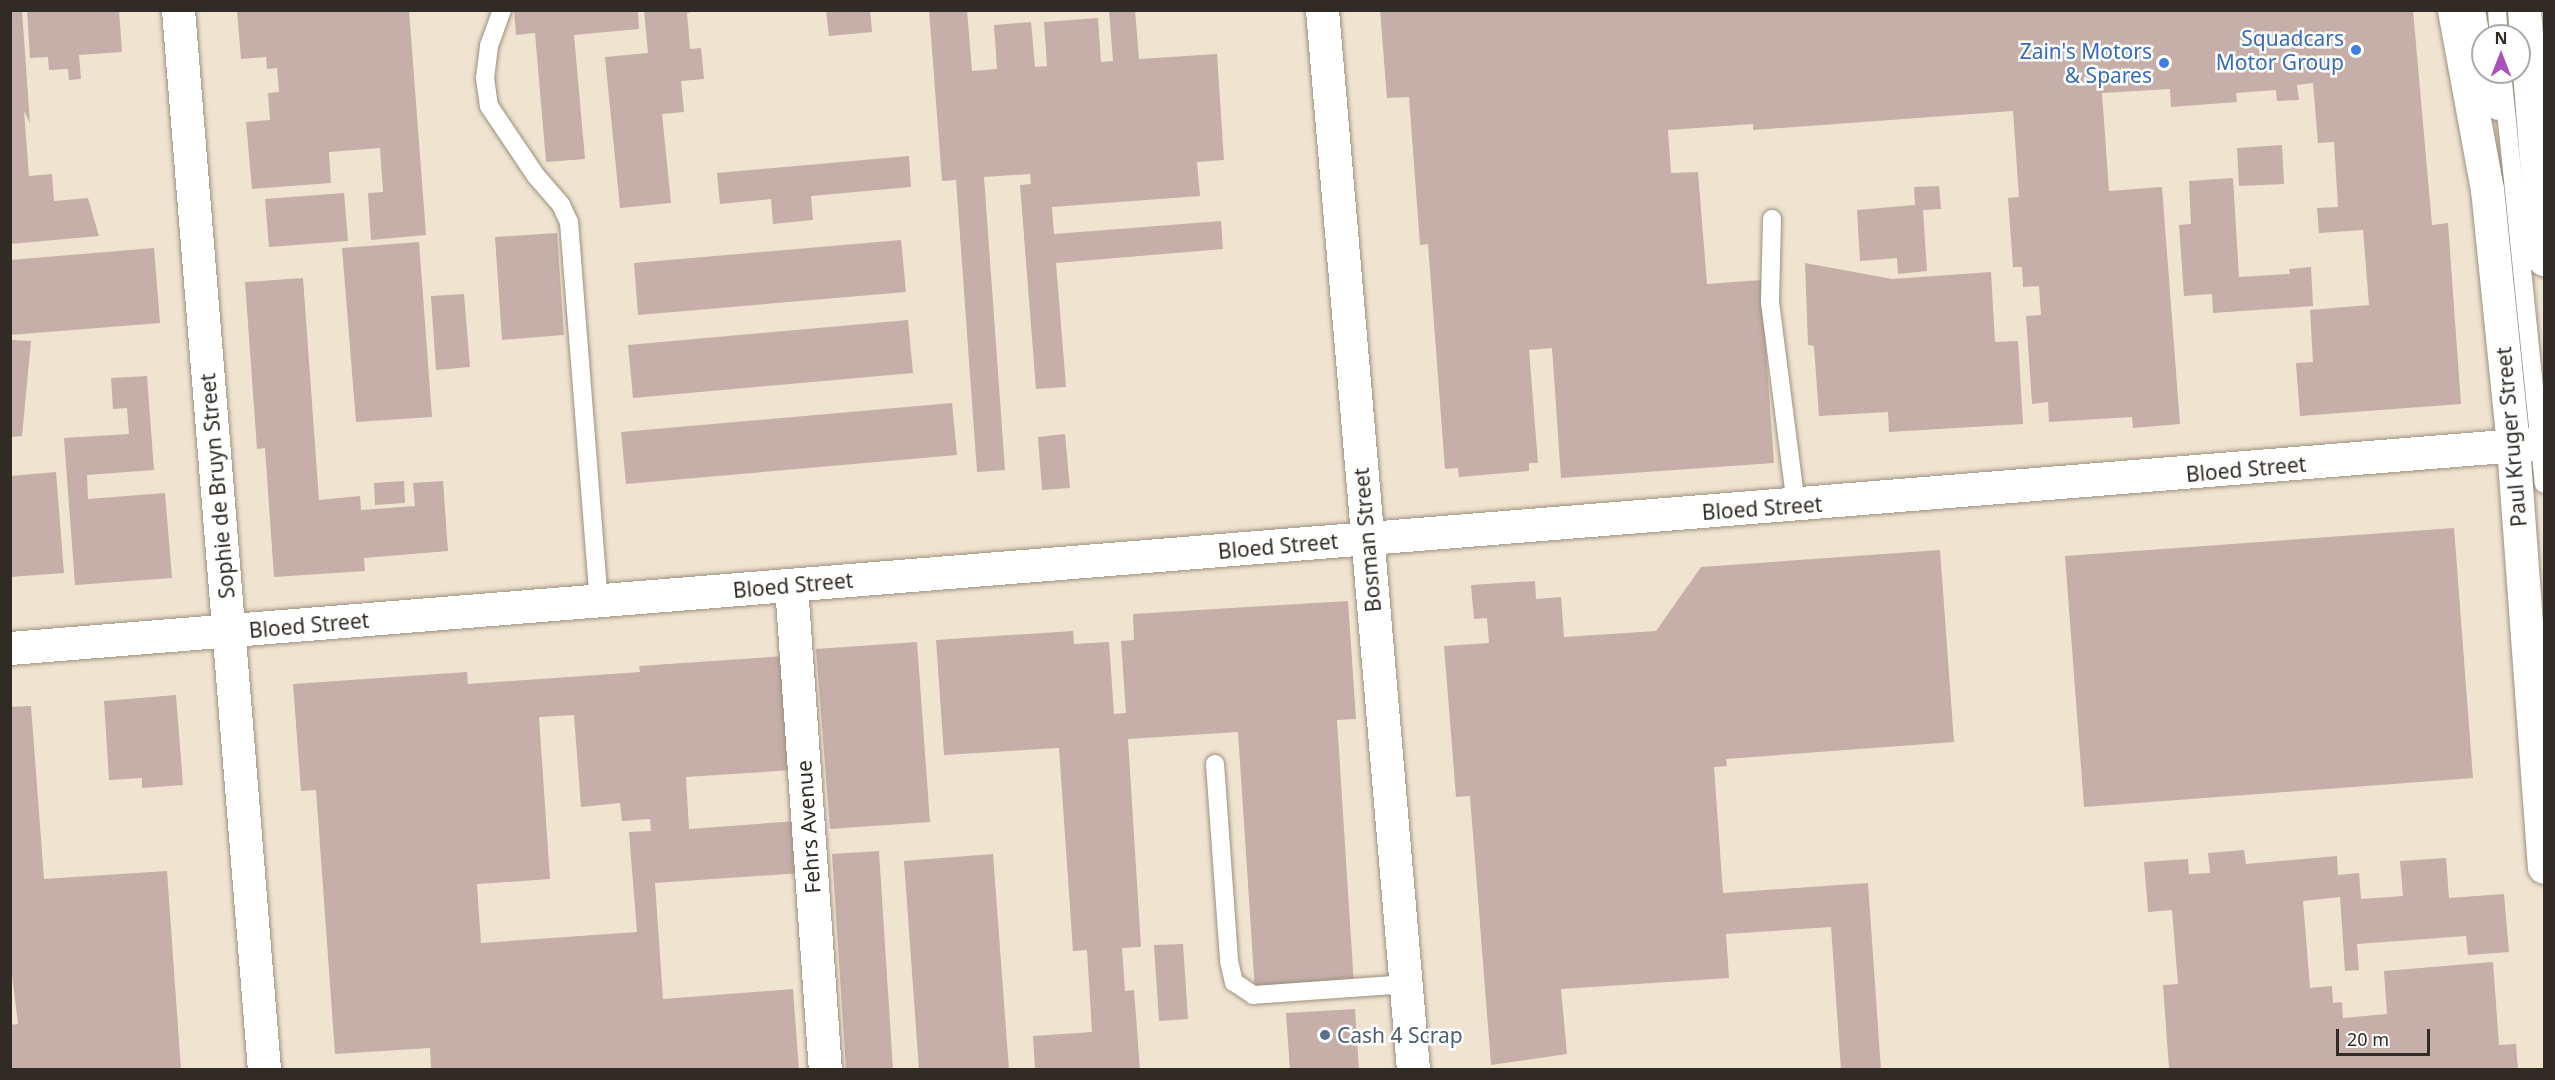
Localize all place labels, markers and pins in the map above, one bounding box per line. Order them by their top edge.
place label: Squadcars Motor Group [2216,25,2344,75]
place label: Zain's Motors & Spares [2020,38,2152,88]
marker: Squadcars Motor Group [2349,43,2363,57]
marker: Zain's Motors & Spares [2157,56,2171,70]
place label: Cash 4 Scrap [1337,1022,1463,1048]
marker: Cash 4 Scrap [1318,1028,1332,1042]

